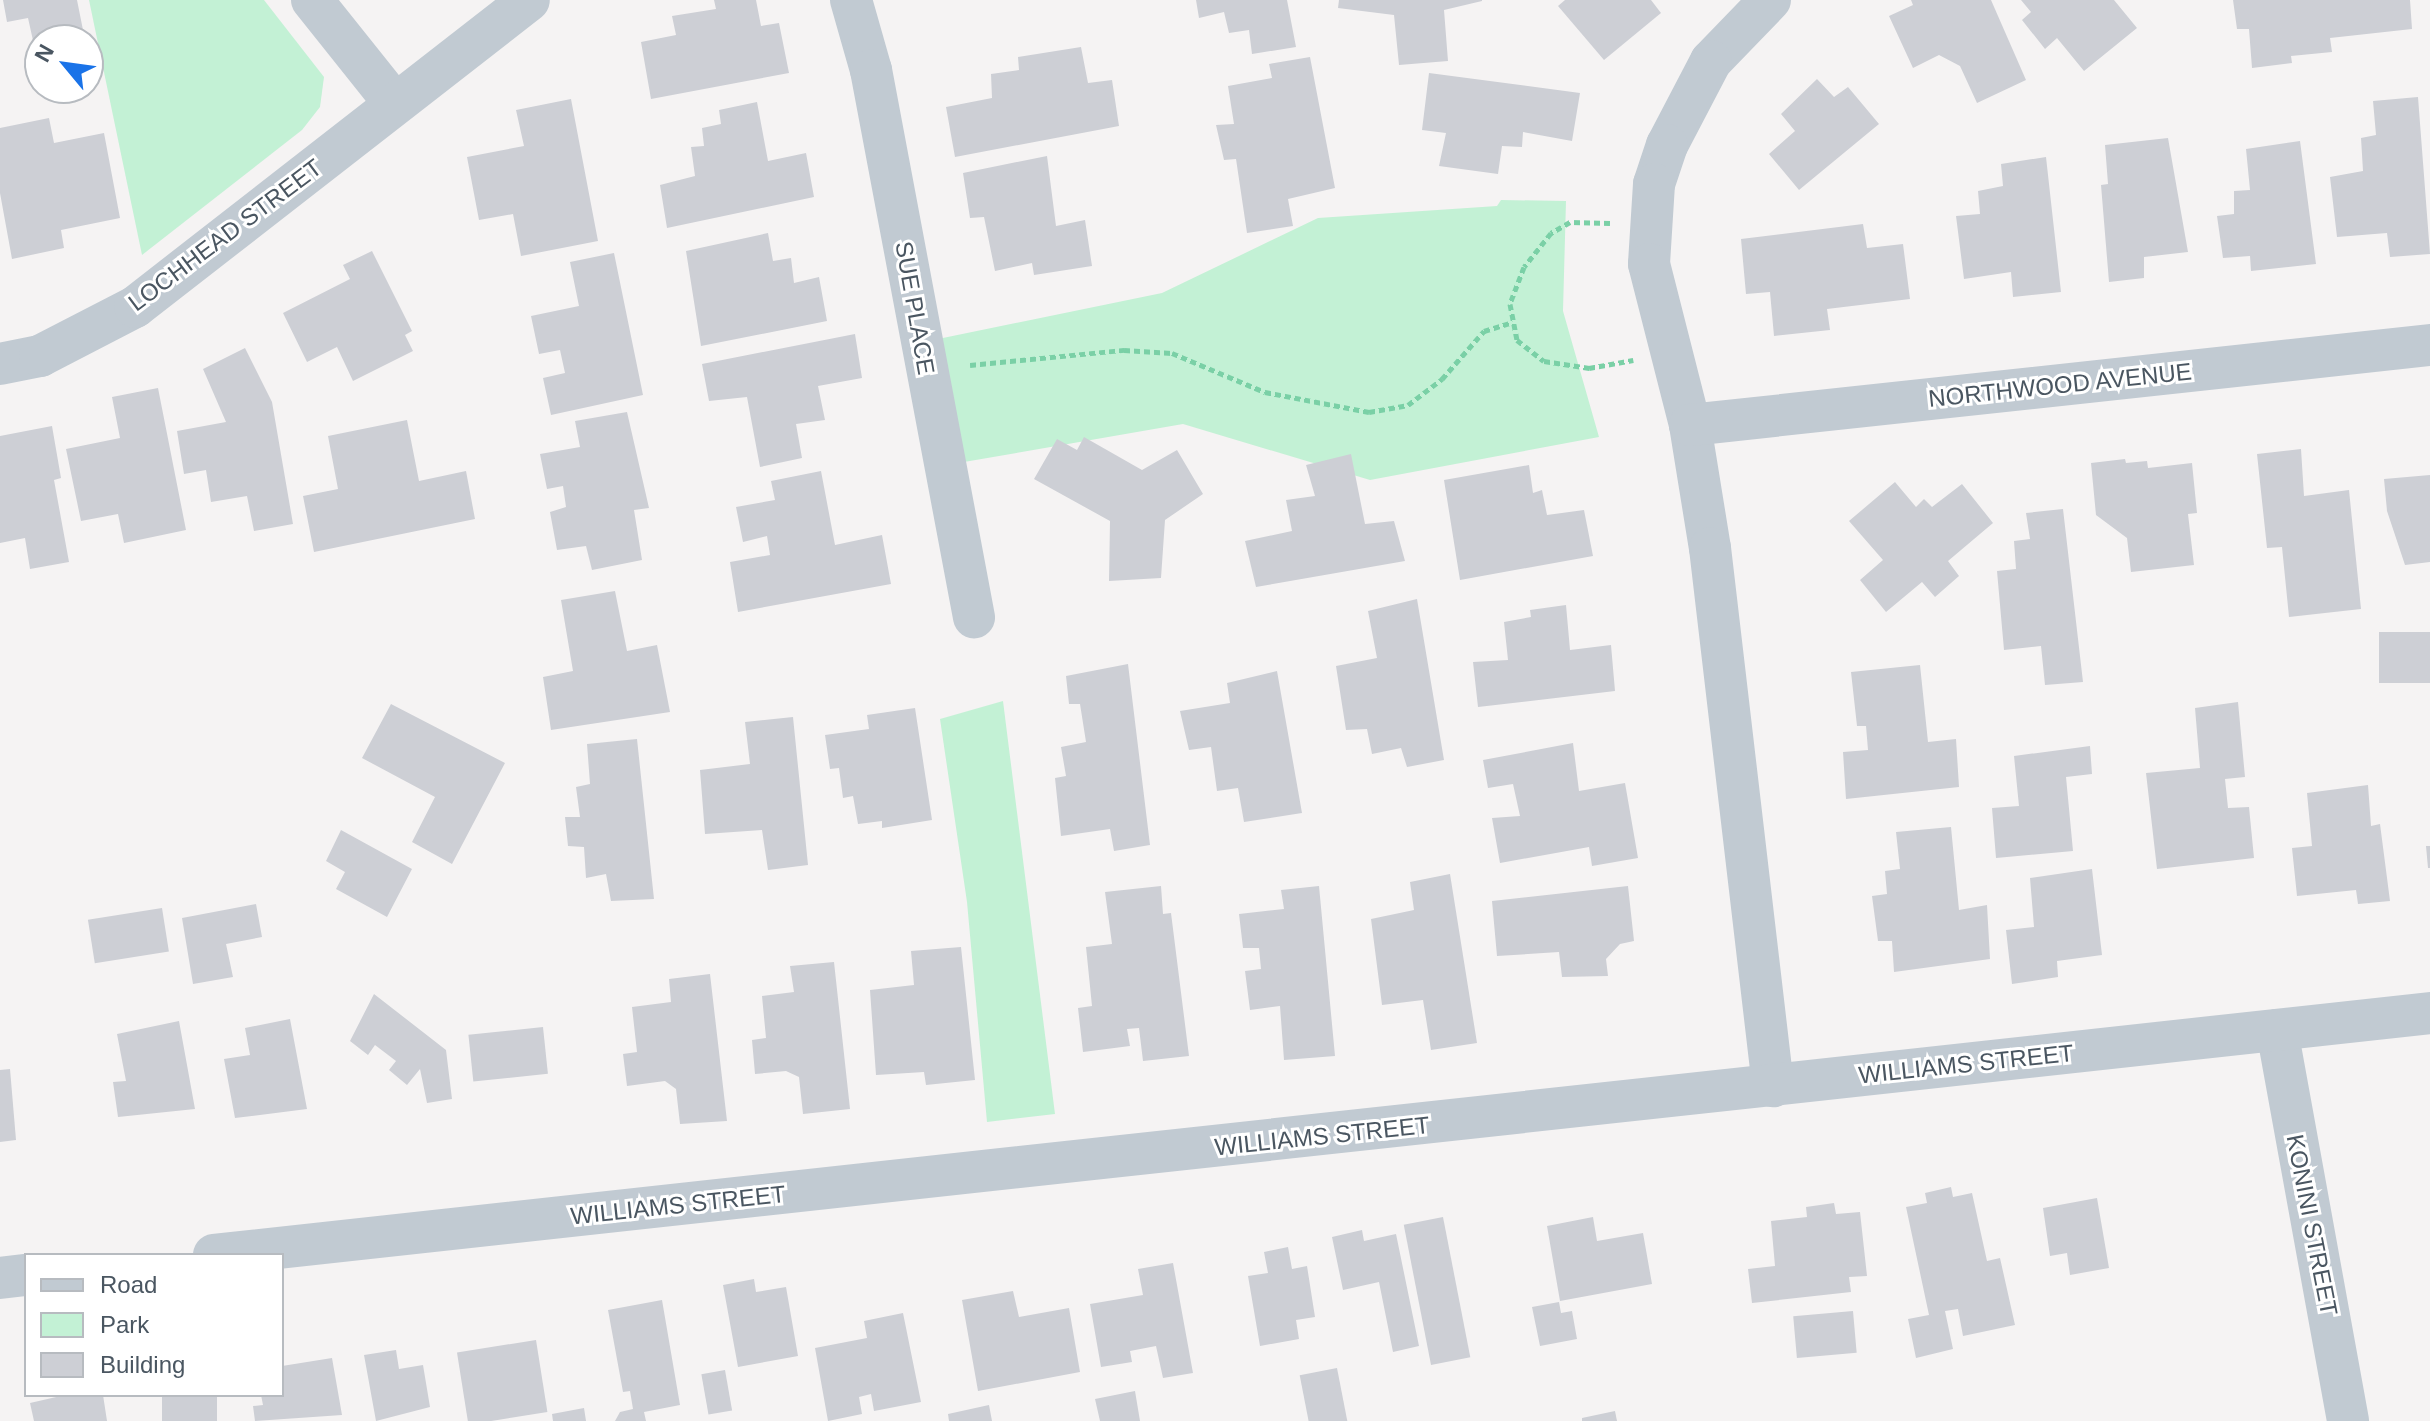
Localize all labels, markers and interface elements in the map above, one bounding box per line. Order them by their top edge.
north arrow [24,24,104,104]
text: N [30,40,59,66]
street label: LOCHHEAD STREET [123,153,327,317]
street label: SUE PLACE [889,239,941,377]
street label: NORTHWOOD AVENUE [1926,357,2194,413]
street label: WILLIAMS STREET [1857,1038,2075,1090]
street label: WILLIAMS STREET [1213,1110,1431,1162]
street label: KONINI STREET [2280,1132,2344,1318]
street label: WILLIAMS STREET [569,1179,787,1231]
legend [24,1253,284,1397]
text: Road [100,1271,157,1298]
text: Park [100,1311,149,1338]
text: Building [100,1351,185,1378]

